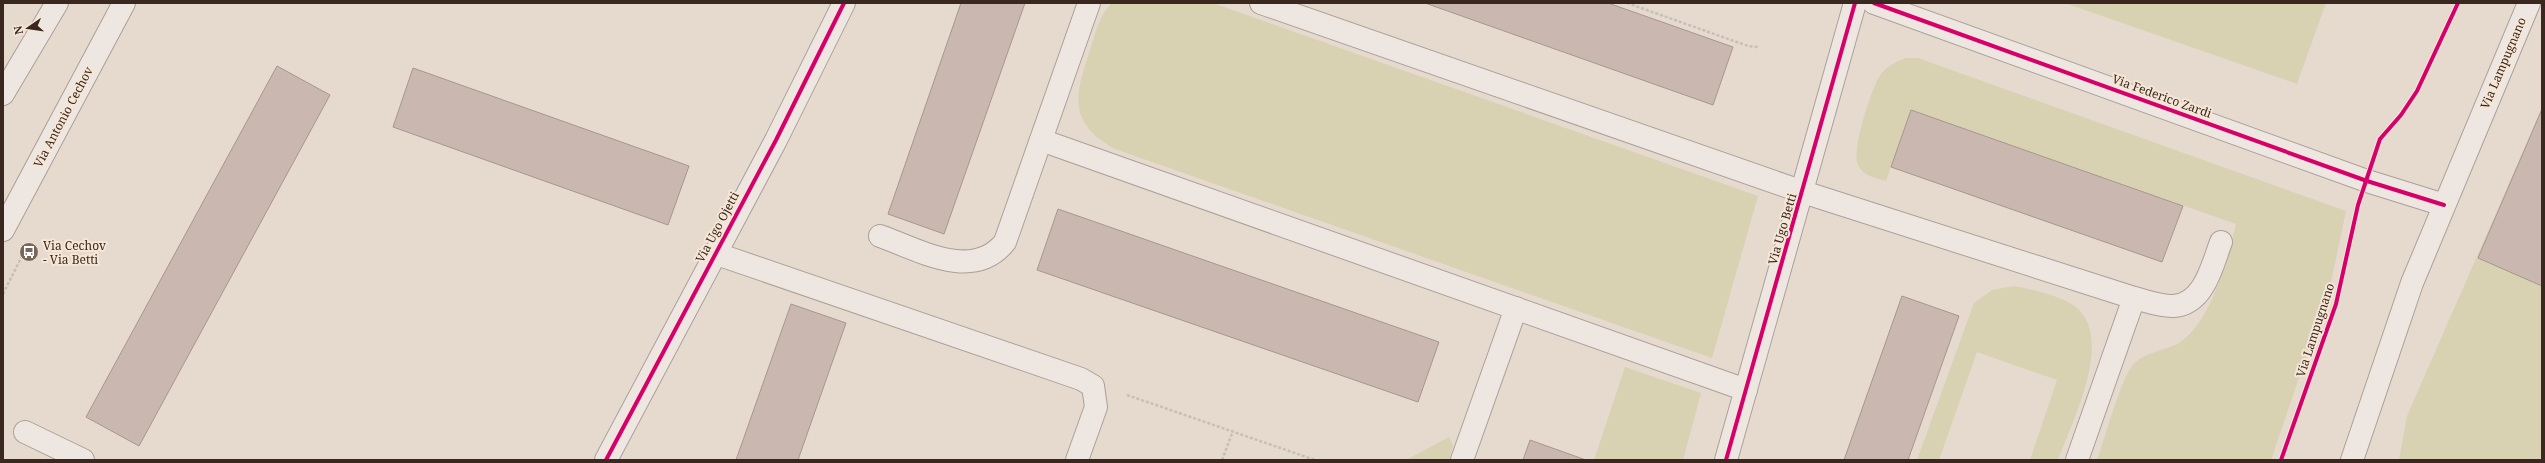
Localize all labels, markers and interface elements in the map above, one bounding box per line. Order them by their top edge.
north arrow [8,8,48,48]
street label: Via Lampugnano [2476,15,2530,111]
text: N [9,24,26,36]
street label: Via Antonio Cechov [29,64,97,170]
street label: Via Federico Zardi [2110,70,2214,122]
street label: Via Ugo Ojetti [691,188,743,265]
street label: Via Ugo Betti [1764,191,1800,267]
place label: Via Cechov - Via Betti [43,237,106,268]
bus stop icon: Via Cechov - Via Betti [18,241,40,263]
street label: Via Lampugnano [2292,281,2338,379]

